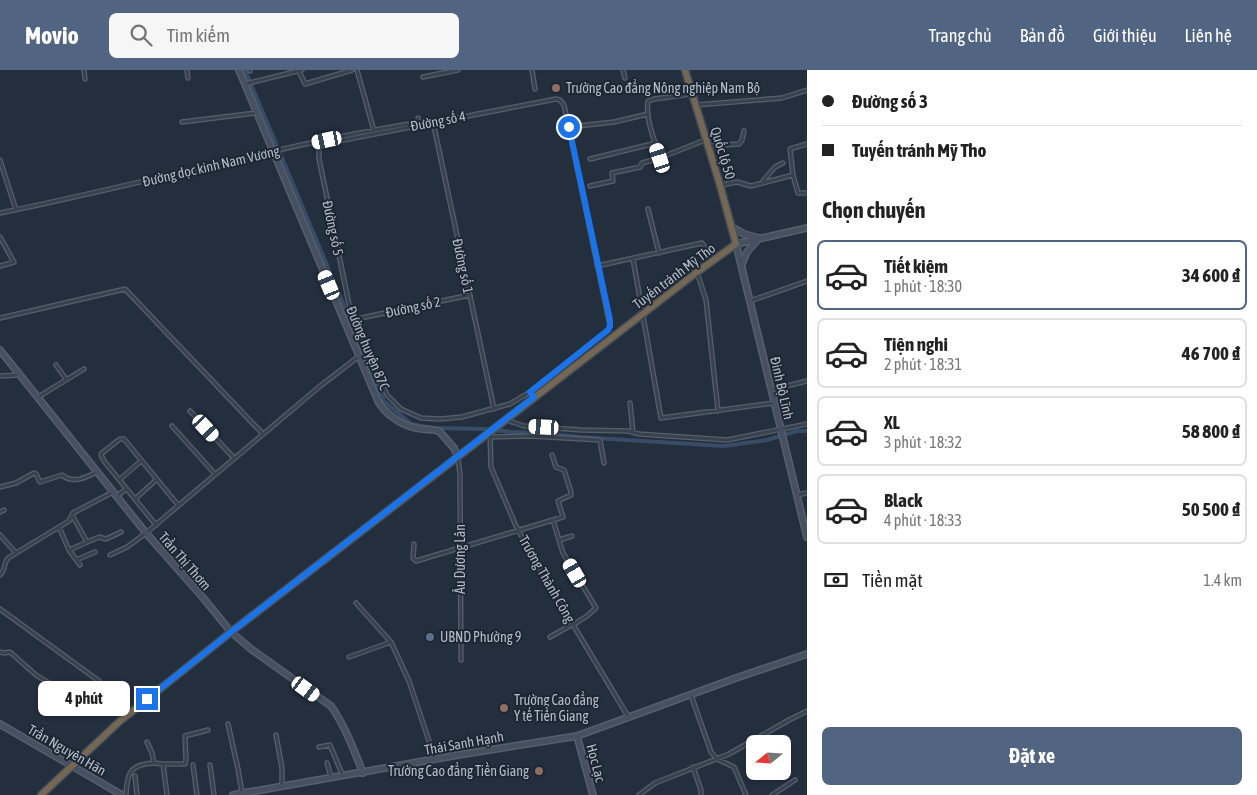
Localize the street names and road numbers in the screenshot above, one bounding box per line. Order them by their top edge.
street label: Đường số 4 [409,107,467,134]
street label: Quốc lộ 50 [707,125,740,181]
street label: Đường dọc kinh Nam Vương [141,142,281,190]
street label: Đường số 5 [319,199,348,257]
street label: Đường số 1 [449,237,478,295]
street label: Tuyến tránh Mỹ Tho [629,239,718,312]
street label: Đường số 2 [384,292,442,321]
street label: Đường huyện 87C [343,304,393,393]
street label: Đinh Bộ Lĩnh [767,355,797,421]
street label: Âu Dương Lân [452,524,468,594]
street label: Trần Thị Thơm [156,528,215,593]
street label: Trương Thành Công [516,533,578,625]
street label: Trần Nguyên Hãn [25,720,109,779]
street label: Thái Sanh Hạnh [423,728,505,758]
street label: Học Lạc [583,742,609,785]

